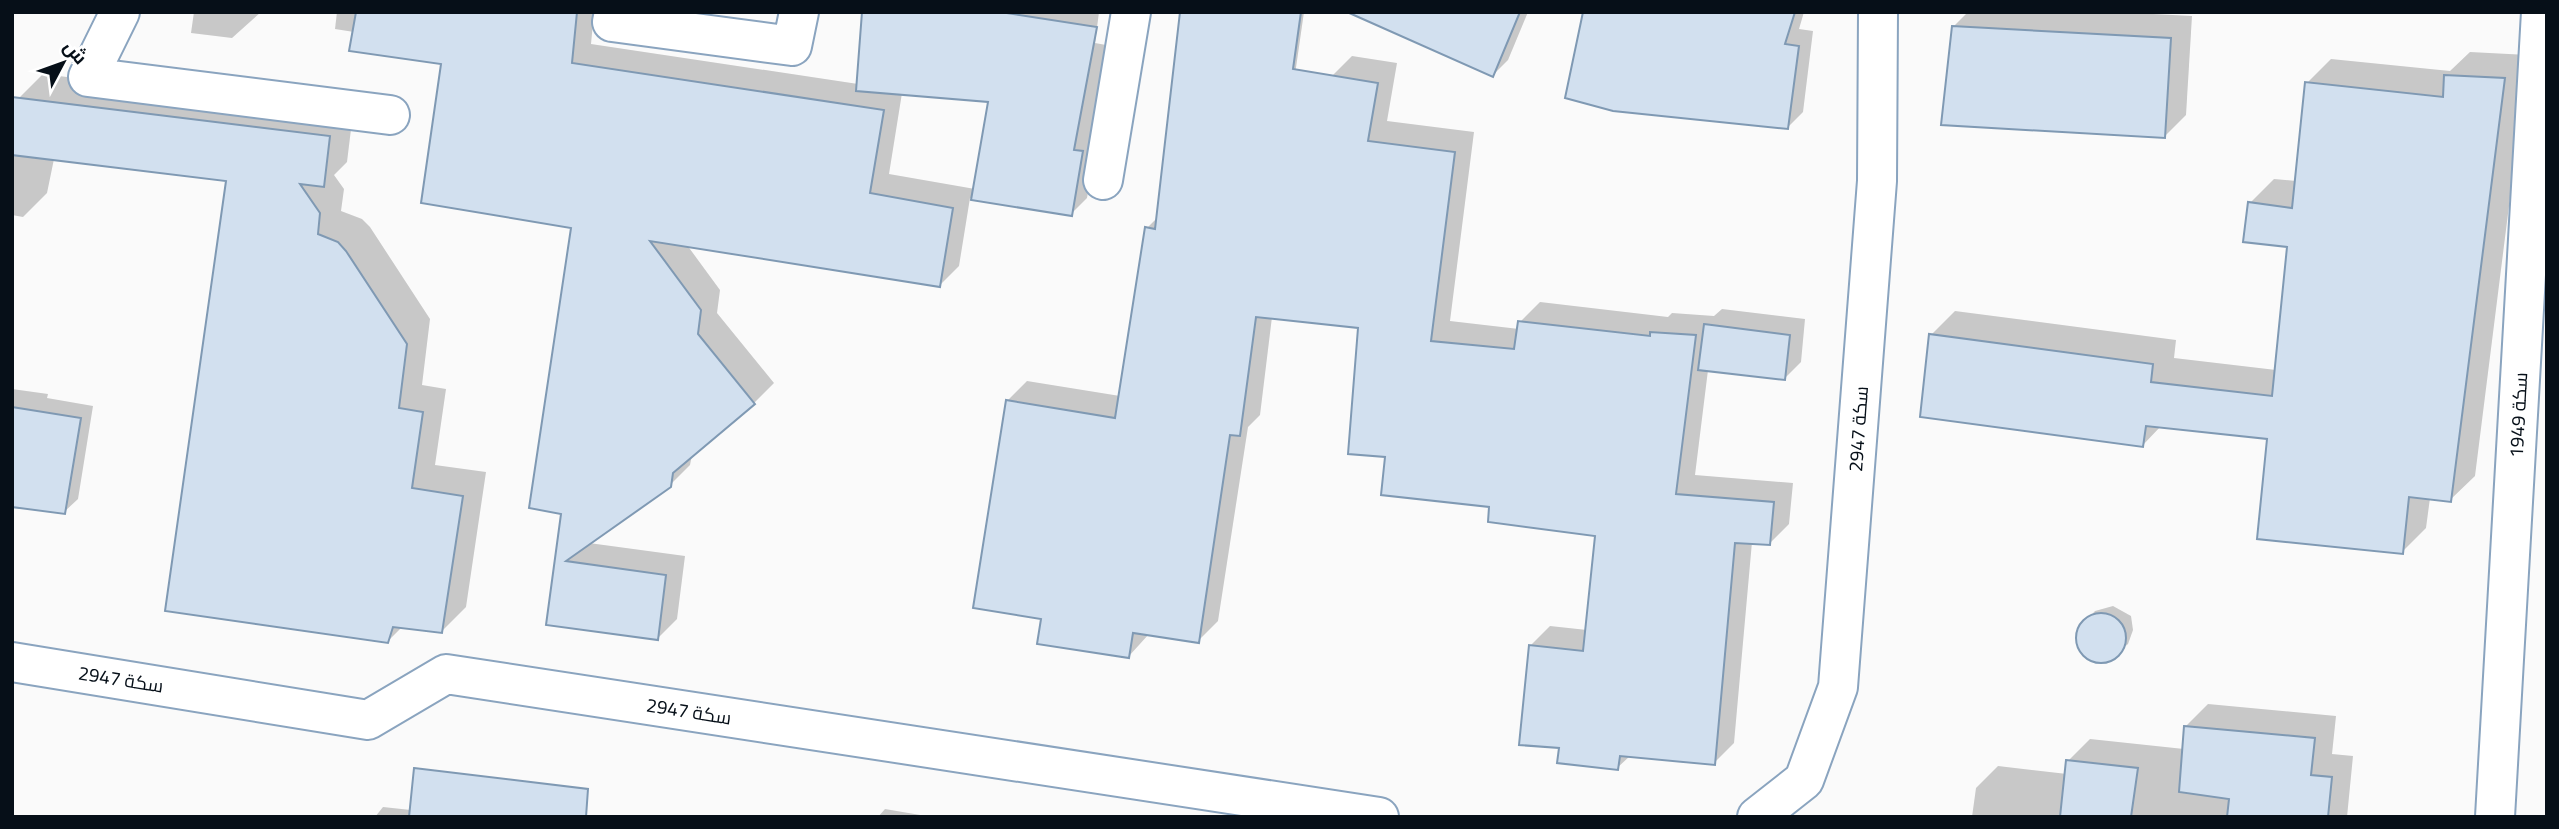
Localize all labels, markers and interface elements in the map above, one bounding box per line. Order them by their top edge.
north arrow [28,28,98,98]
text: ش [54,31,97,73]
street label: سكة 1949 [2498,371,2538,459]
street label: سكة 2947 [1837,385,1879,473]
street label: سكة 2947 [76,654,166,704]
street label: سكة 2947 [644,686,734,736]

